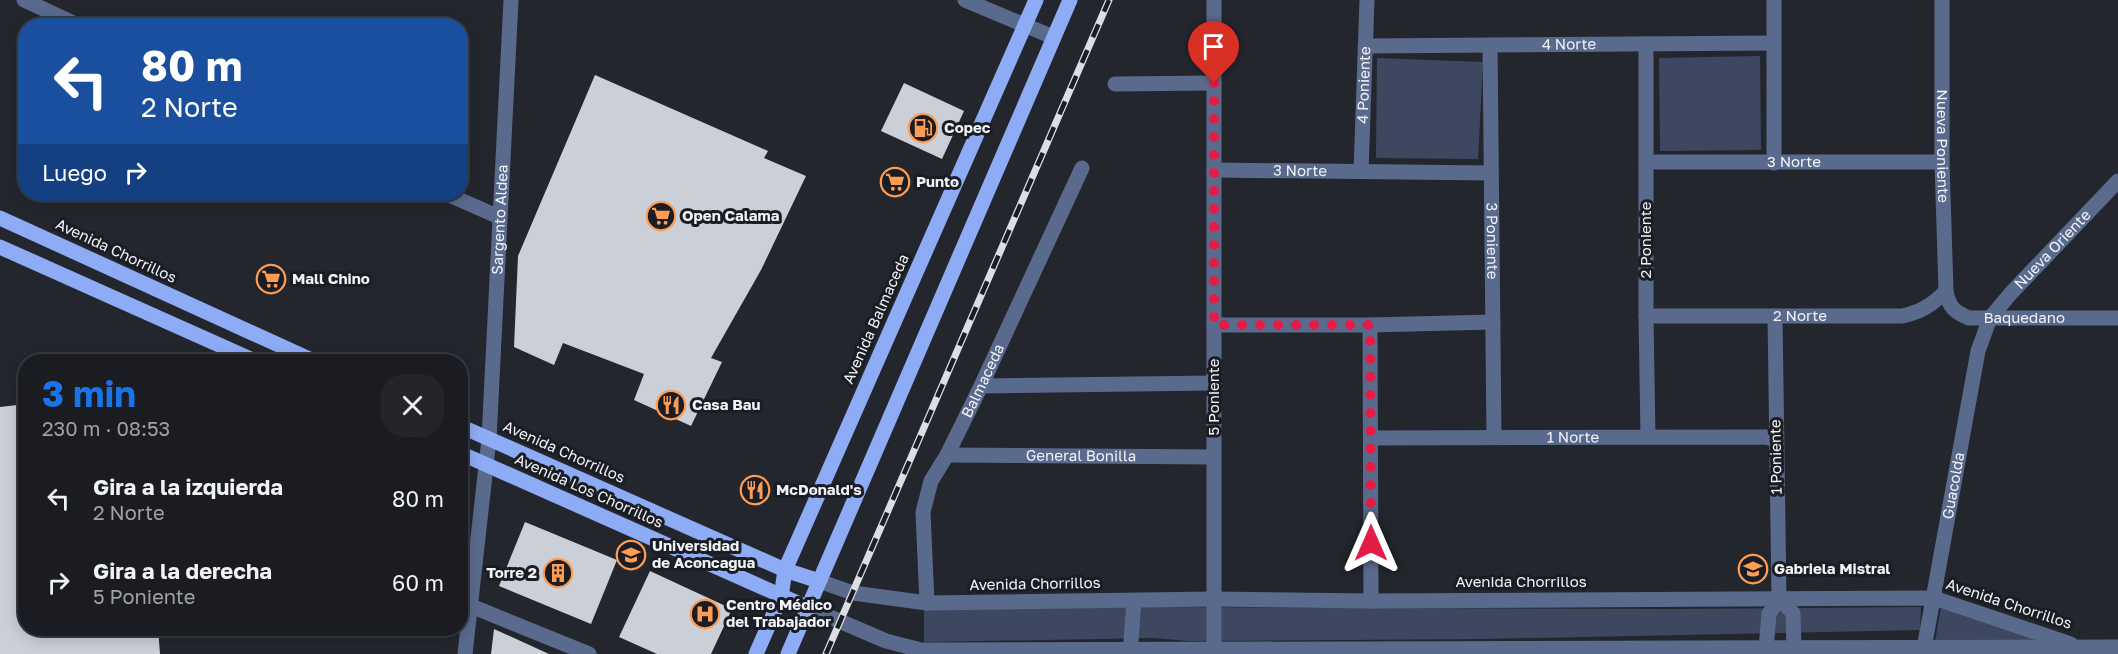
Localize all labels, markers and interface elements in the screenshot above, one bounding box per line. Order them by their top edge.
pin [1188,21,1239,83]
icon: arrive [1197,30,1230,63]
street label: 4 Norte [1542,34,1596,53]
text: 80 m [141,40,242,90]
icon: left [42,42,120,120]
street label: 4 Poniente [1353,46,1373,124]
street label: Nueva Poniente [1934,89,1953,203]
text: 2 Norte [141,91,238,123]
fuel station icon: Copec [907,112,939,144]
place label: Copec [944,118,991,136]
street label: 3 Norte [1767,152,1821,170]
icon: right [119,156,152,189]
text: Luego [42,159,107,186]
street label: 3 Norte [1273,161,1327,179]
street label: Sargento Aldea [487,164,511,275]
supermarket icon: Punto [879,166,911,198]
place label: Punto [916,172,959,190]
supermarket icon: Open Calama [645,200,677,232]
street label: 2 Poniente [1636,201,1654,278]
street label: 3 Poniente [1484,202,1502,280]
street label: Nueva Oriente [2010,205,2094,292]
place label: Open Calama [682,206,780,224]
street label: Avenida Chorrillos [53,214,180,286]
street label: Avenida Balmaceda [838,251,912,386]
supermarket icon: Mall Chino [255,263,287,295]
place label: Mall Chino [292,269,370,287]
street label: 2 Norte [1773,306,1827,324]
street label: Baquedano [1983,308,2065,326]
street label: Balmaceda [957,341,1007,420]
street label: 5 Poniente [1204,358,1222,435]
text: 3 min [42,372,136,415]
button: close [381,374,444,437]
restaurant icon: Casa Bau [655,389,687,421]
place label: Casa Bau [692,395,760,413]
text: 230 m · 08:53 [42,416,170,440]
street label: Avenida Chorrillos [501,416,628,486]
street label: 1 Poniente [1765,419,1785,495]
street label: 1 Norte [1547,427,1599,446]
street label: General Bonilla [1026,446,1136,464]
street label: Avenida Los Chorrillos [513,449,666,531]
street label: Guacolda [1938,451,1967,520]
text: Gira a la izquierda [93,473,283,500]
restaurant icon: McDonald's [739,474,771,506]
place label: McDonald's [776,480,862,498]
icon: left [42,482,75,515]
text: 80 m [392,485,444,512]
text: 2 Norte [93,500,165,524]
position arrow [1339,511,1403,575]
place label: Universidad de Aconcagua [652,536,756,571]
school or university icon: Universidad de Aconcagua [615,539,647,571]
school or university icon: Gabriela Mistral [1737,553,1769,585]
text: Gira a la derecha [93,557,272,584]
building icon: Torre 2 [542,557,574,589]
place label: Gabriela Mistral [1774,559,1890,577]
place label: Torre 2 [486,563,537,581]
icon: right [42,566,75,599]
text: 60 m [392,569,444,596]
street label: Avenida Chorrillos [1455,572,1587,590]
street label: Avenida Chorrillos [969,573,1101,593]
street label: Avenida Chorrillos [1944,574,2075,632]
text: 5 Poniente [93,584,195,608]
place label: Centro Médico del Trabajador [726,595,832,630]
hospital icon: Centro Médico del Trabajador [689,598,721,630]

